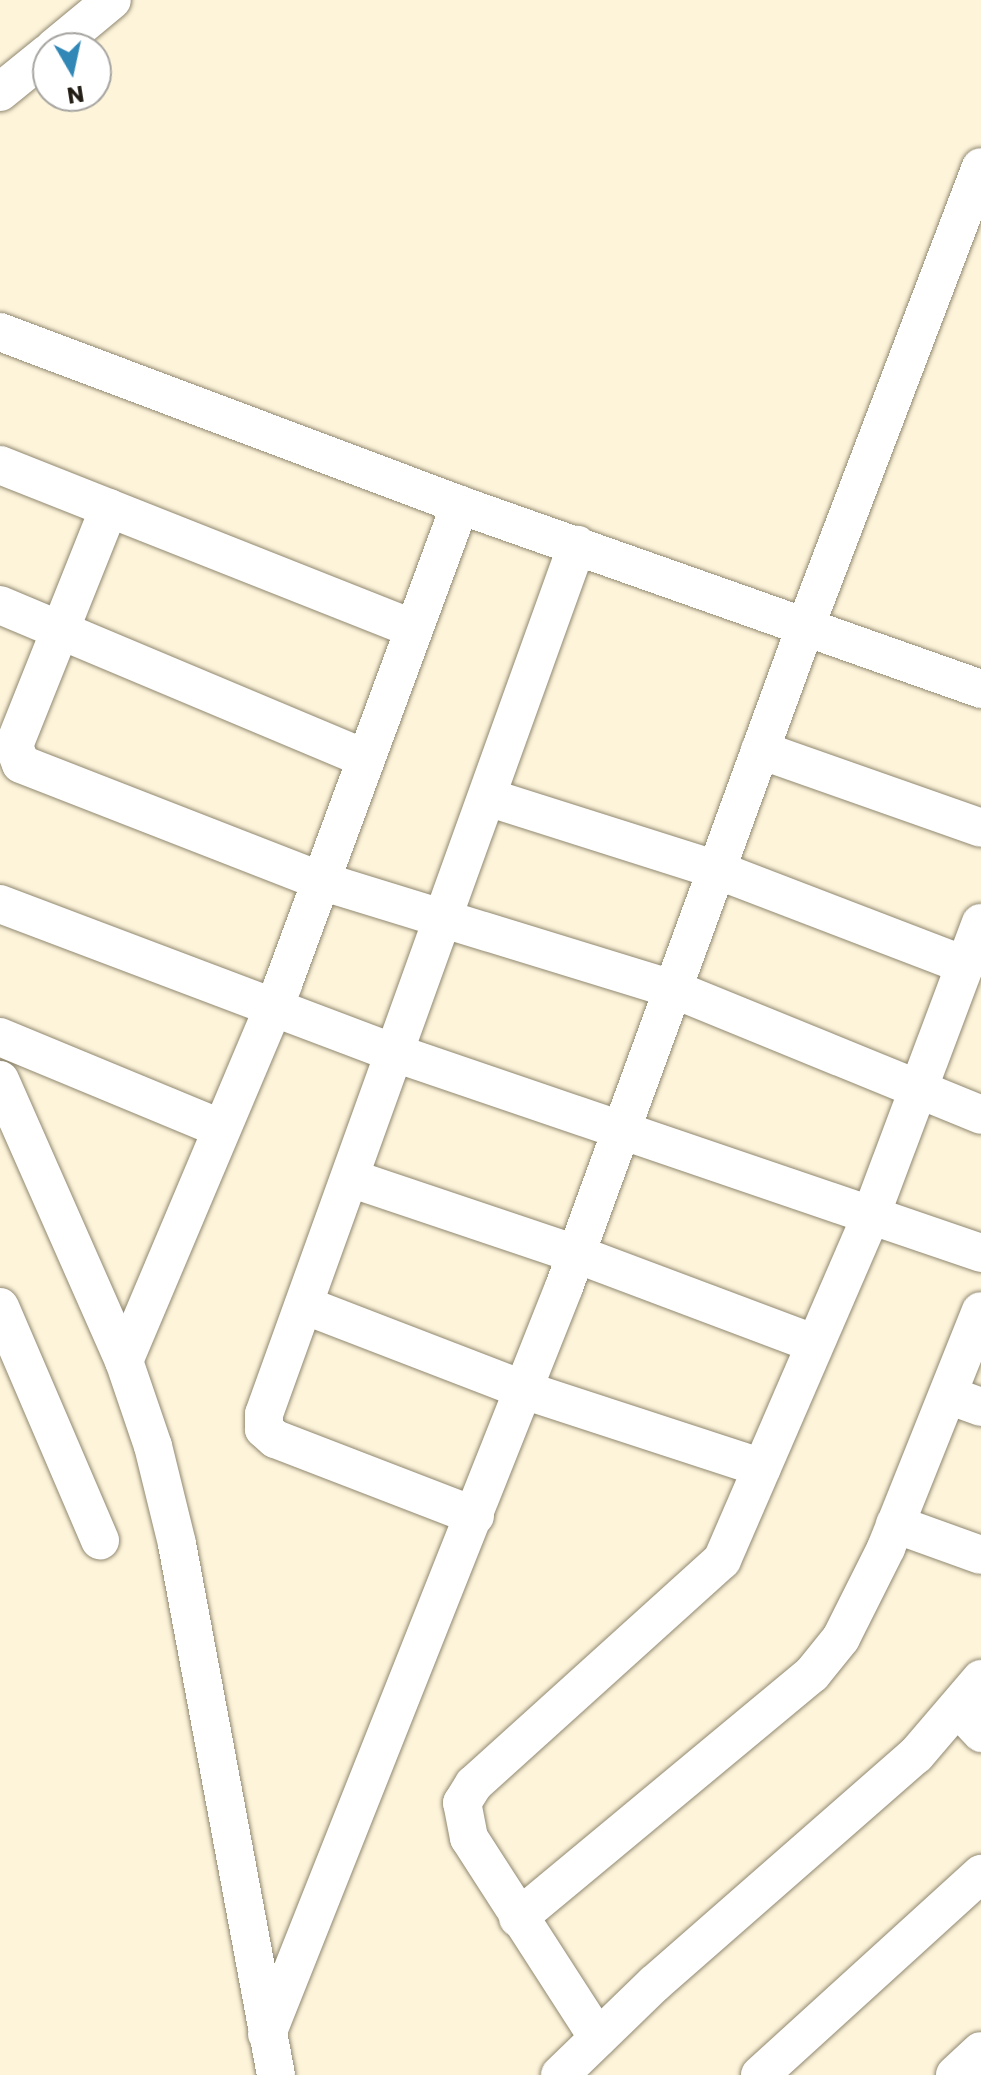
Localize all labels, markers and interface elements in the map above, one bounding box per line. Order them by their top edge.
north arrow [32,32,112,112]
text: N [65,78,86,111]

